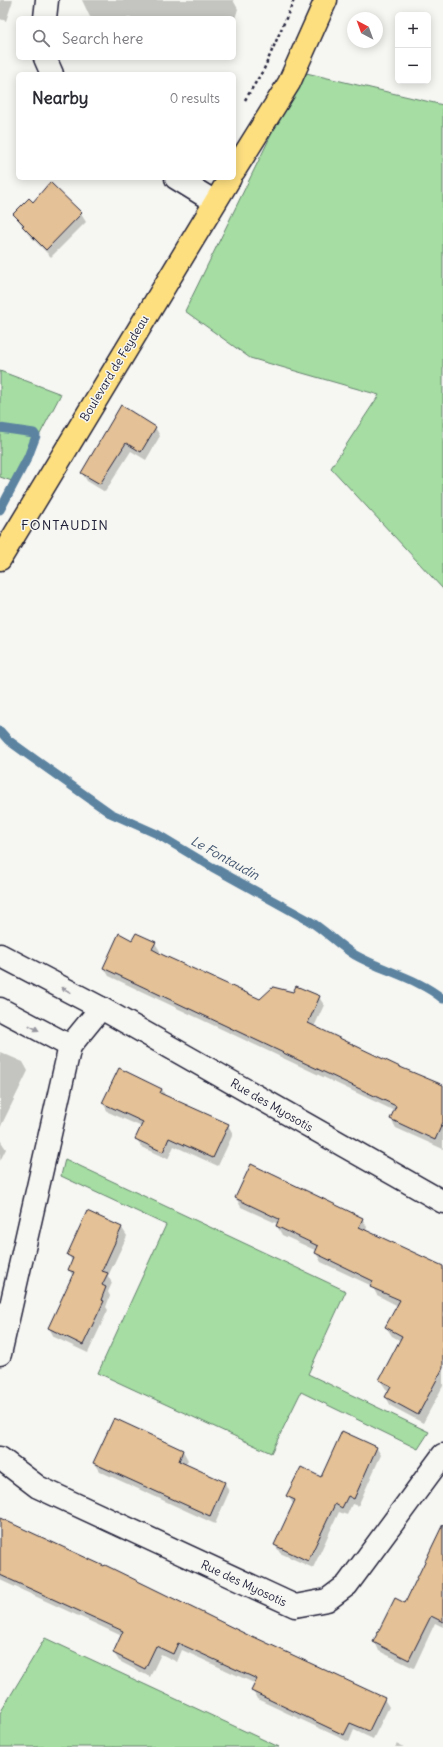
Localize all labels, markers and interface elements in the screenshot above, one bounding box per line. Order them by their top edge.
north arrow [347,12,383,48]
map controls [395,12,431,84]
button: + [395,12,431,48]
search box [16,16,236,60]
icon: search [30,27,52,49]
text: Search here [62,29,143,48]
button: − [395,48,431,84]
text: Nearby [32,87,88,109]
text: 0 results [170,90,220,107]
street label: Boulevard de Feydeau [76,312,152,424]
district label: FONTAUDIN [21,516,109,534]
water label: Le Fontaudin [188,832,263,884]
one-way arrow [61,987,72,993]
one-way arrow [29,1024,40,1031]
street label: Rue des Myosotis [228,1075,316,1135]
street label: Rue des Myosotis [199,1557,289,1609]

